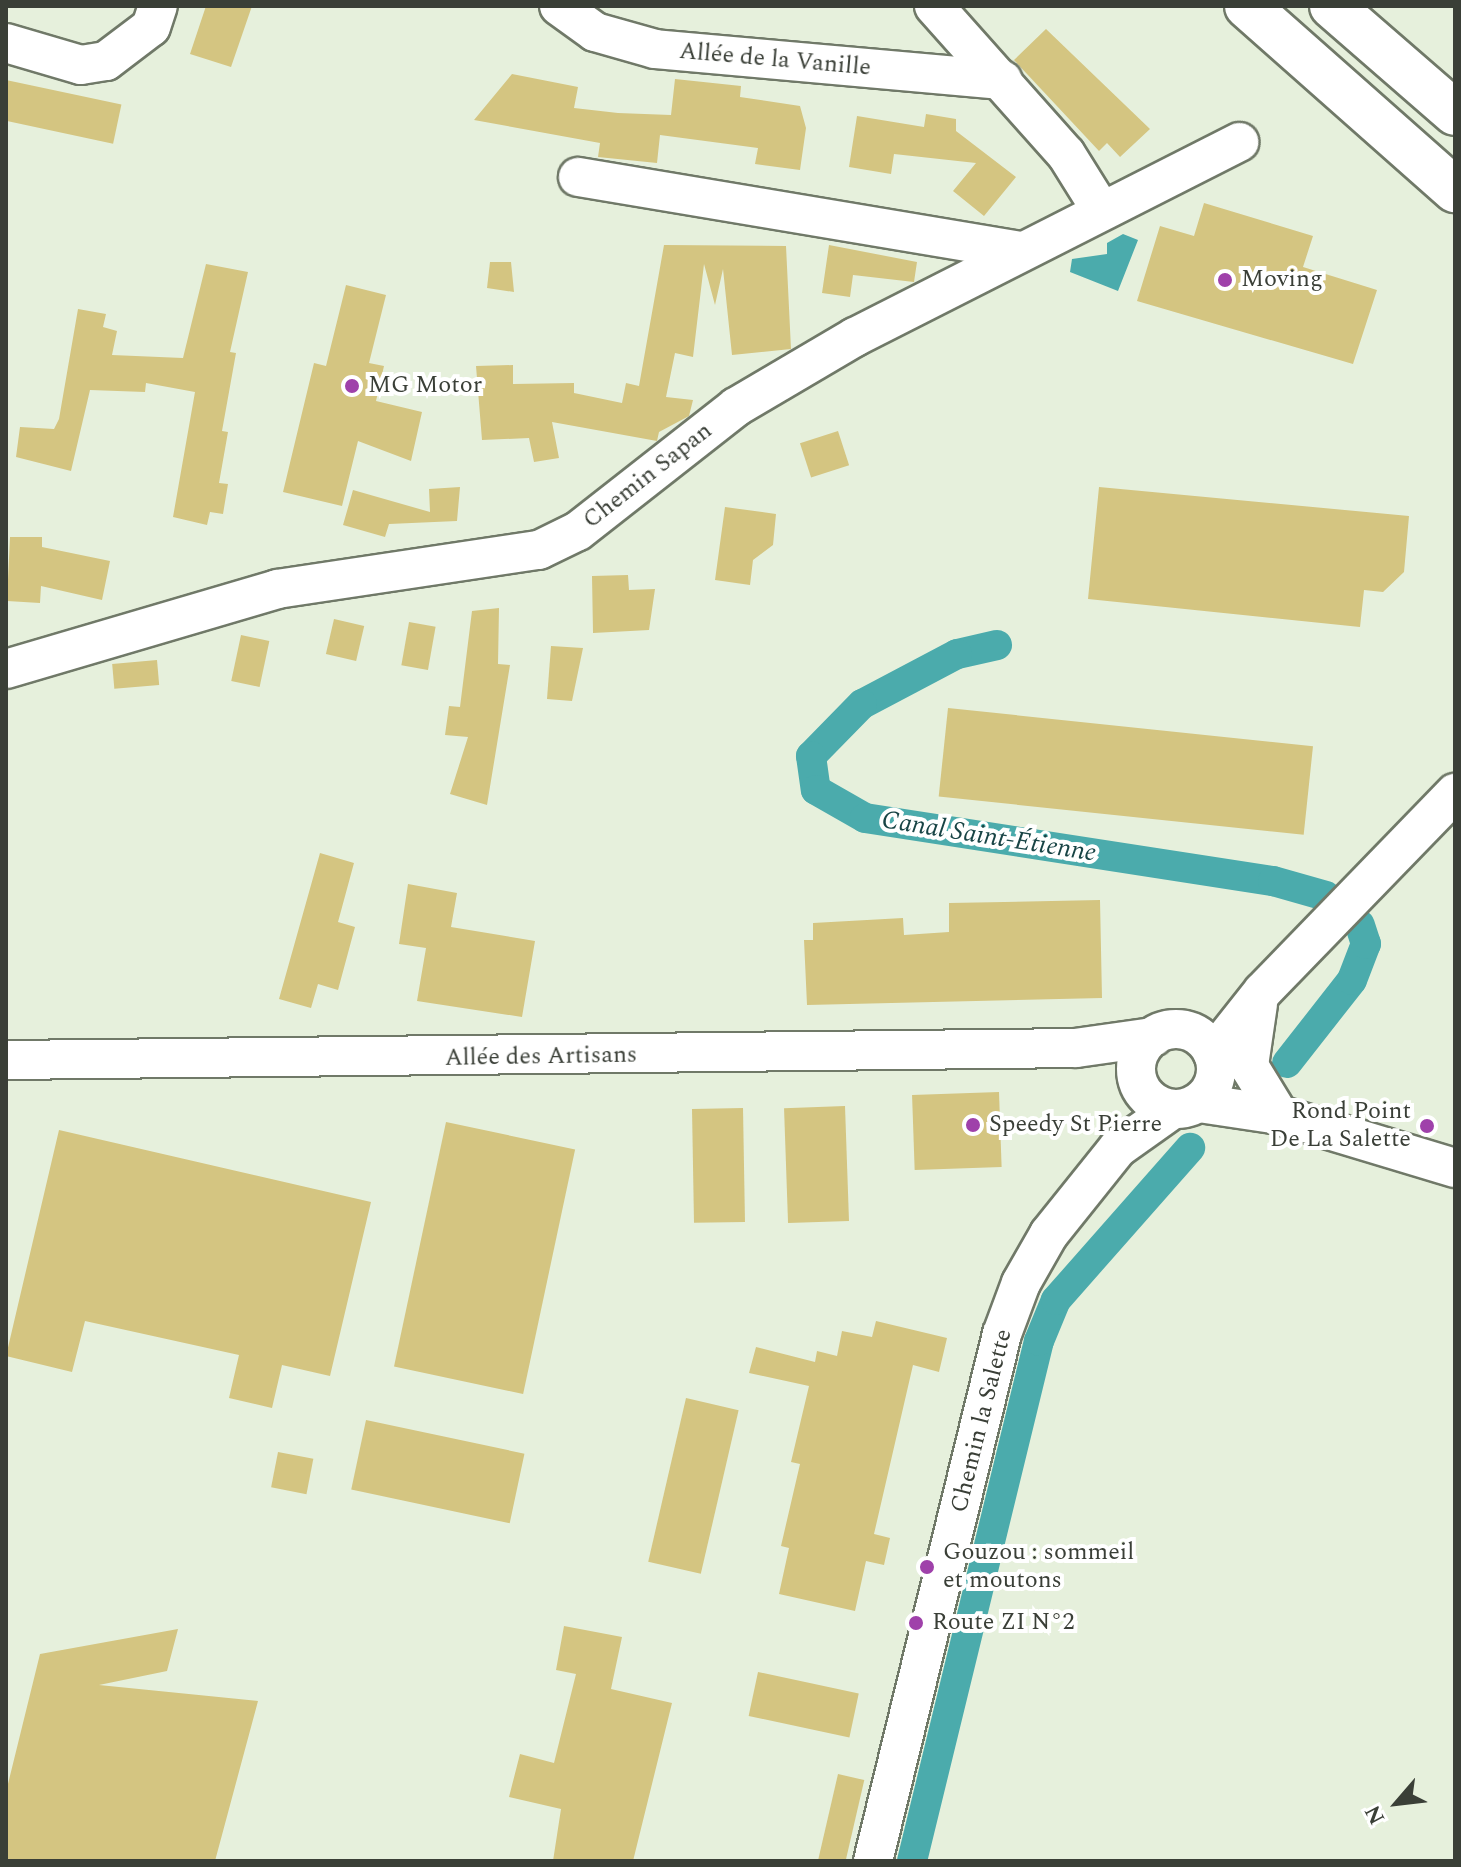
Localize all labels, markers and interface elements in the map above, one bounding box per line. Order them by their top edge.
street label: Allée de la Vanille [678,37,872,83]
place label: Moving [1241,266,1323,294]
marker: Moving [1216,271,1234,289]
place label: MG Motor [368,372,482,400]
marker: MG Motor [343,377,361,395]
street label: Chemin Sapan [578,417,718,535]
water label: Canal Saint-Étienne [880,805,1098,869]
street label: Allée des Artisans [445,1041,637,1073]
place label: Rond Point De La Salette [1270,1098,1411,1154]
place label: Speedy St Pierre [989,1111,1162,1139]
marker: Speedy St Pierre [964,1116,982,1134]
marker: Rond Point De La Salette [1418,1117,1436,1135]
street label: Chemin la Salette [945,1326,1019,1516]
place label: Gouzou : sommeil et moutons [943,1539,1134,1595]
marker: Gouzou : sommeil et moutons [918,1558,936,1576]
place label: Route ZI N°2 [932,1609,1074,1637]
marker: Route ZI N°2 [907,1614,925,1632]
north arrow [1357,1763,1437,1843]
text: N [1357,1799,1394,1830]

